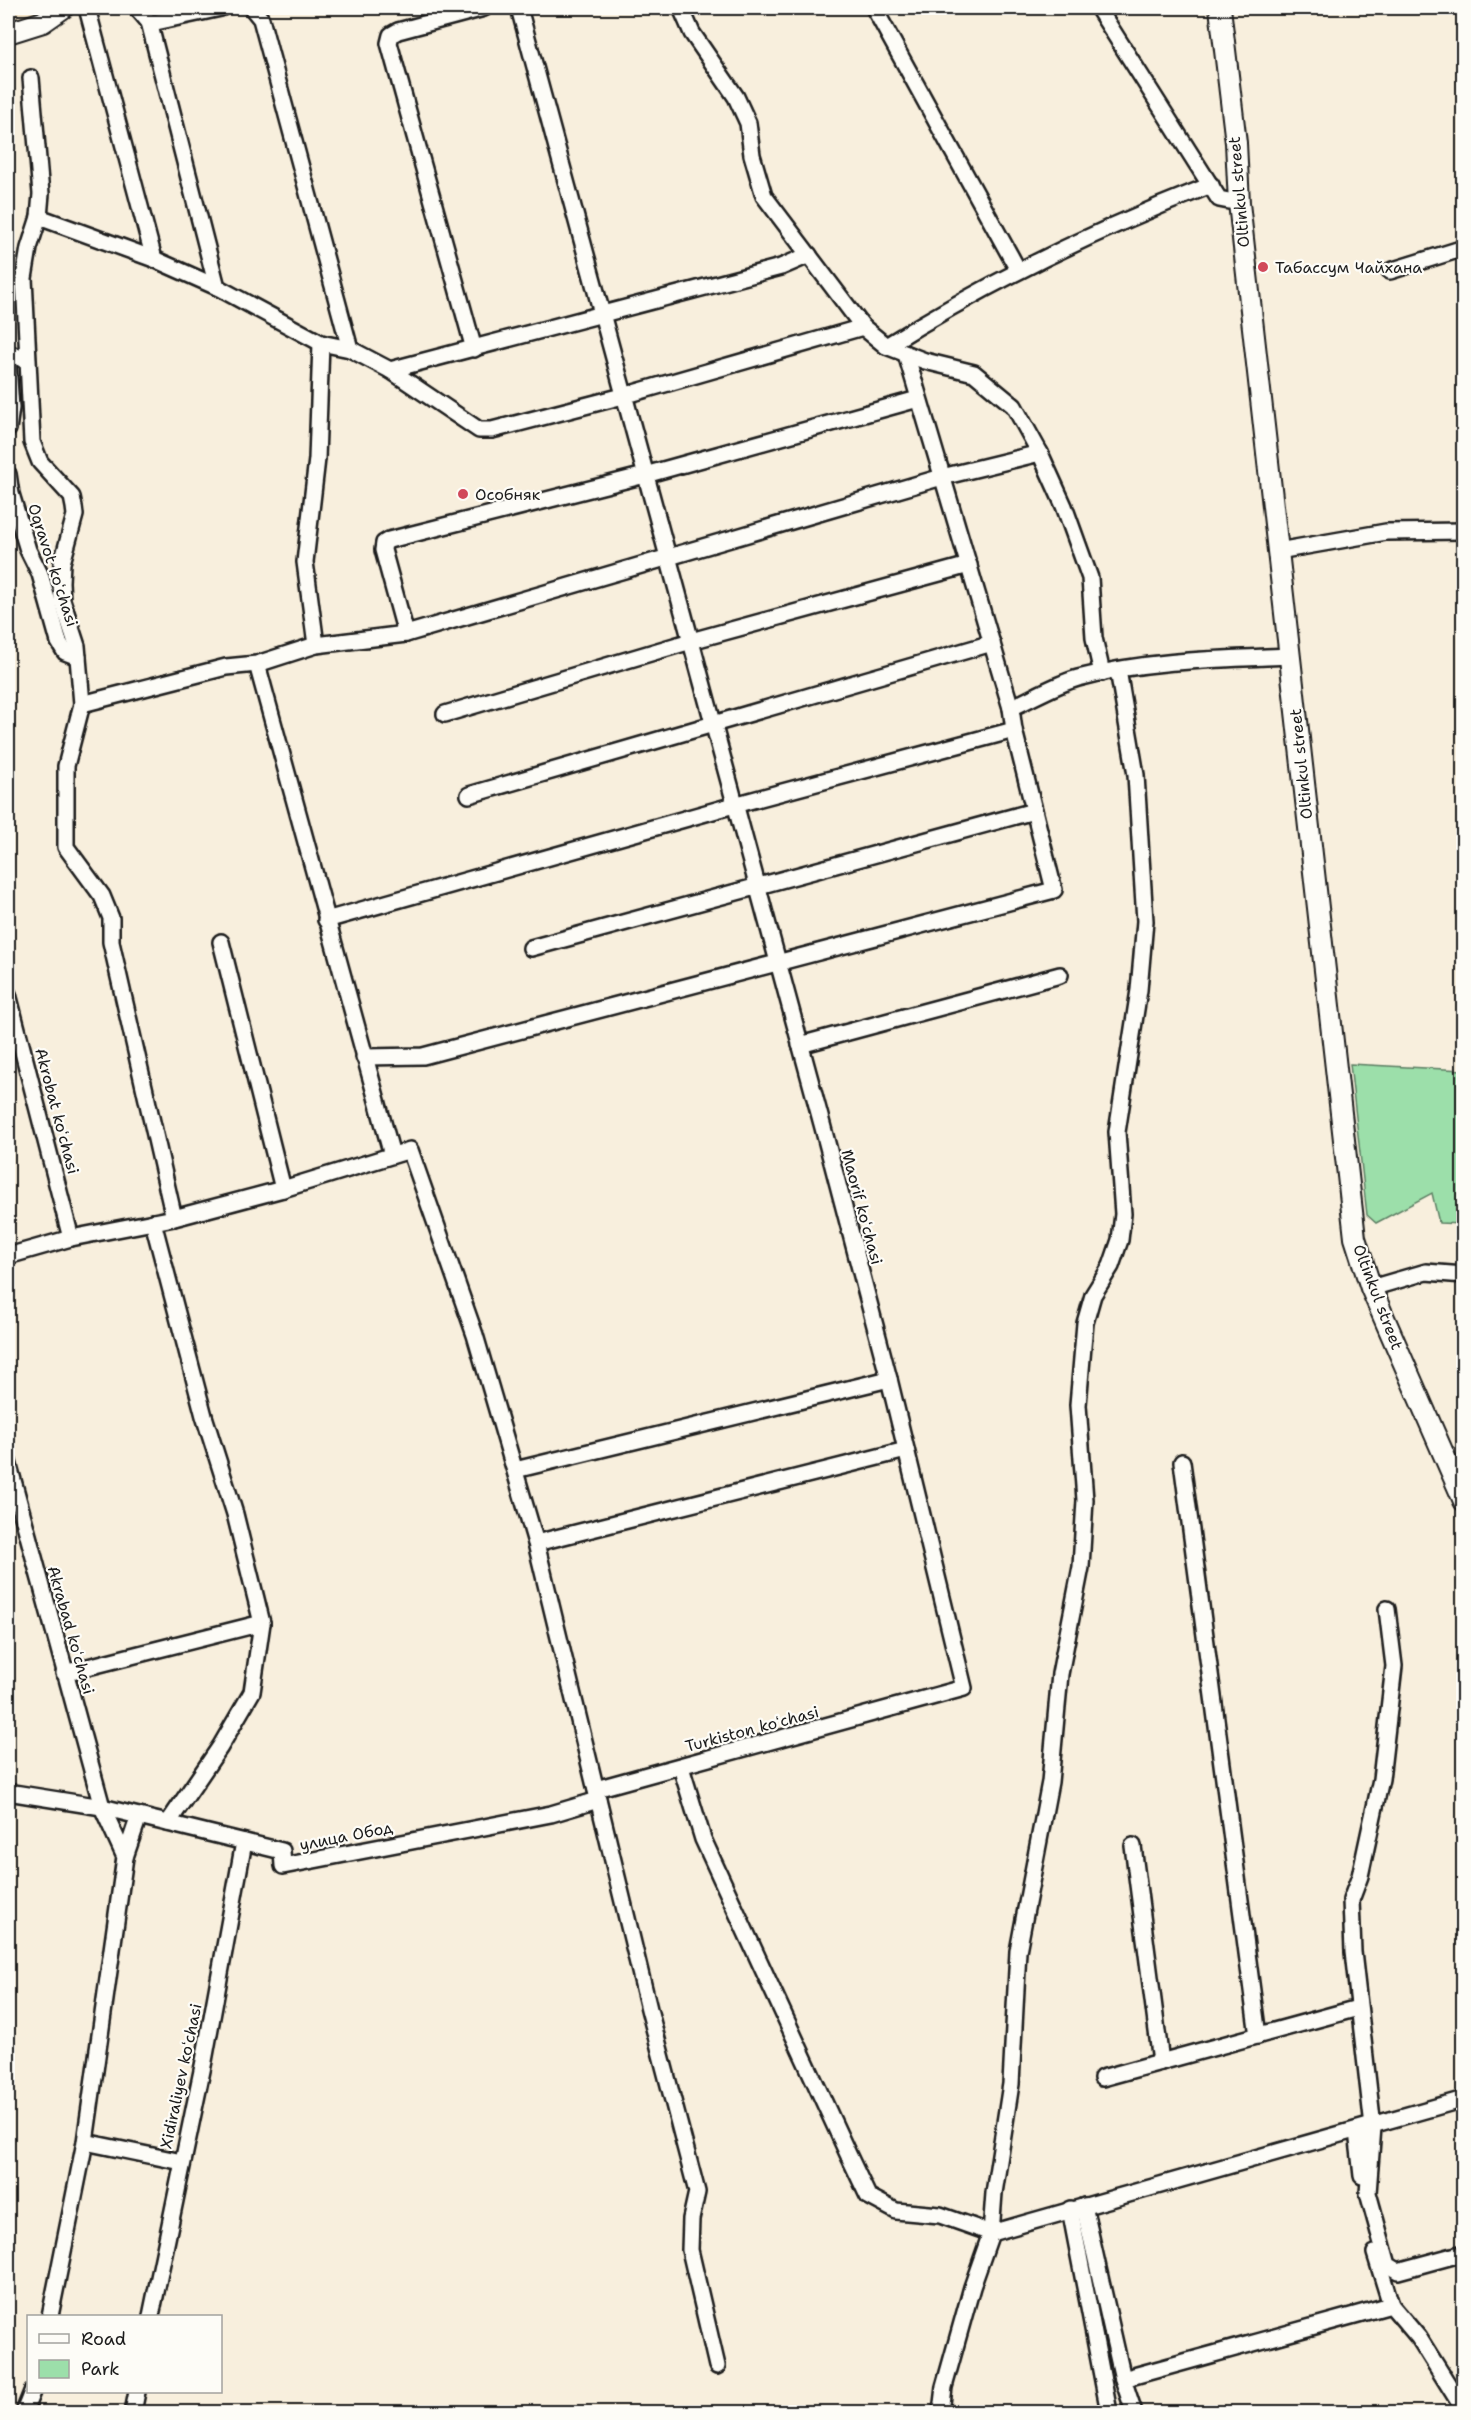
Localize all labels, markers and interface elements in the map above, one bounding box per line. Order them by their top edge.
street label: Oltinkul street [1224,136,1254,248]
place label: Табассум Чайхана [1275,257,1422,278]
marker: Табассум Чайхана [1256,260,1270,274]
place label: Особняк [475,484,541,505]
marker: Особняк [456,487,470,501]
street label: Oqravot koʻchasi [23,501,83,629]
street label: Oltinkul street [1285,708,1317,820]
street label: Akrobat koʻchasi [30,1046,84,1176]
street label: Maorif koʻchasi [837,1147,887,1267]
street label: Oltinkul street [1348,1241,1408,1353]
street label: Akrabad koʻchasi [43,1563,99,1697]
street label: Turkiston koʻchasi [683,1701,821,1757]
street label: улица Обод [298,1817,394,1855]
street label: Xidiraliyev koʻchasi [155,2002,207,2150]
legend [27,2315,222,2393]
text: Road [81,2327,126,2351]
text: Park [81,2357,120,2381]

